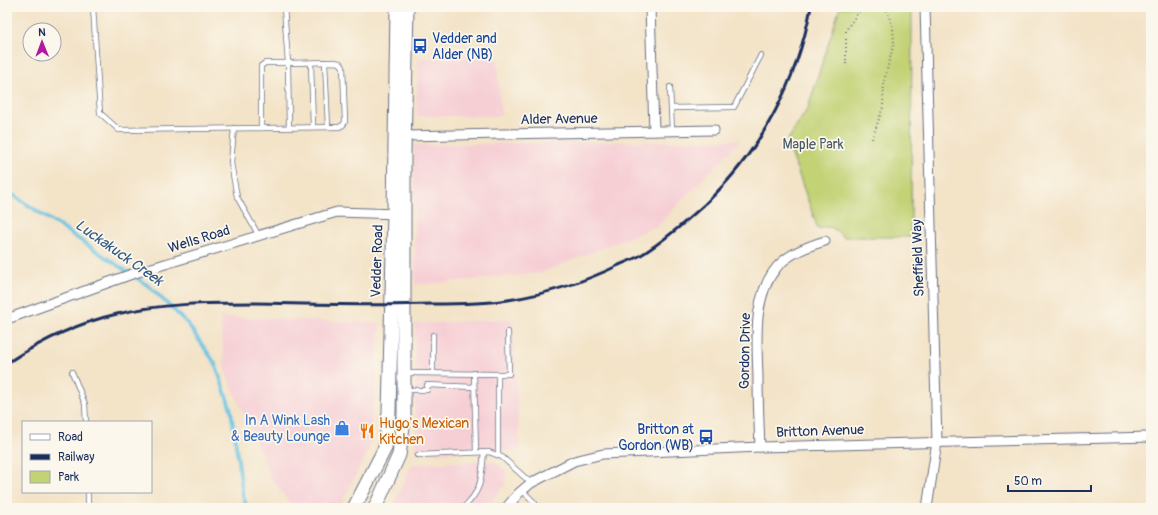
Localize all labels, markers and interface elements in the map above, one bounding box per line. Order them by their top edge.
north arrow [22,22,62,62]
text: N [38,26,46,39]
place label: Vedder and Alder (NB) [432,30,497,63]
bus stop icon: Vedder and Alder (NB) [411,37,429,55]
street label: Alder Avenue [520,110,598,128]
park label: Maple Park [783,136,844,153]
water label: Luckakuck Creek [71,216,168,291]
street label: Sheffield Way [908,219,928,297]
street label: Wells Road [166,222,232,256]
street label: Vedder Road [367,224,387,298]
street label: Gordon Drive [736,313,754,389]
place label: In A Wink Lash & Beauty Lounge [231,412,330,445]
place label: Hugo's Mexican Kitchen [379,415,469,448]
shop icon: In A Wink Lash & Beauty Lounge [333,419,351,437]
legend [22,421,152,493]
place label: Britton at Gordon (WB) [618,421,694,454]
street label: Britton Avenue [776,421,864,441]
restaurant icon: Hugo's Mexican Kitchen [358,422,376,440]
bus stop icon: Britton at Gordon (WB) [697,428,715,446]
text: Road [58,430,83,445]
text: Railway [58,450,94,465]
scale bar [1008,467,1091,493]
text: Park [58,470,79,485]
text: 50 m [1014,474,1042,489]

